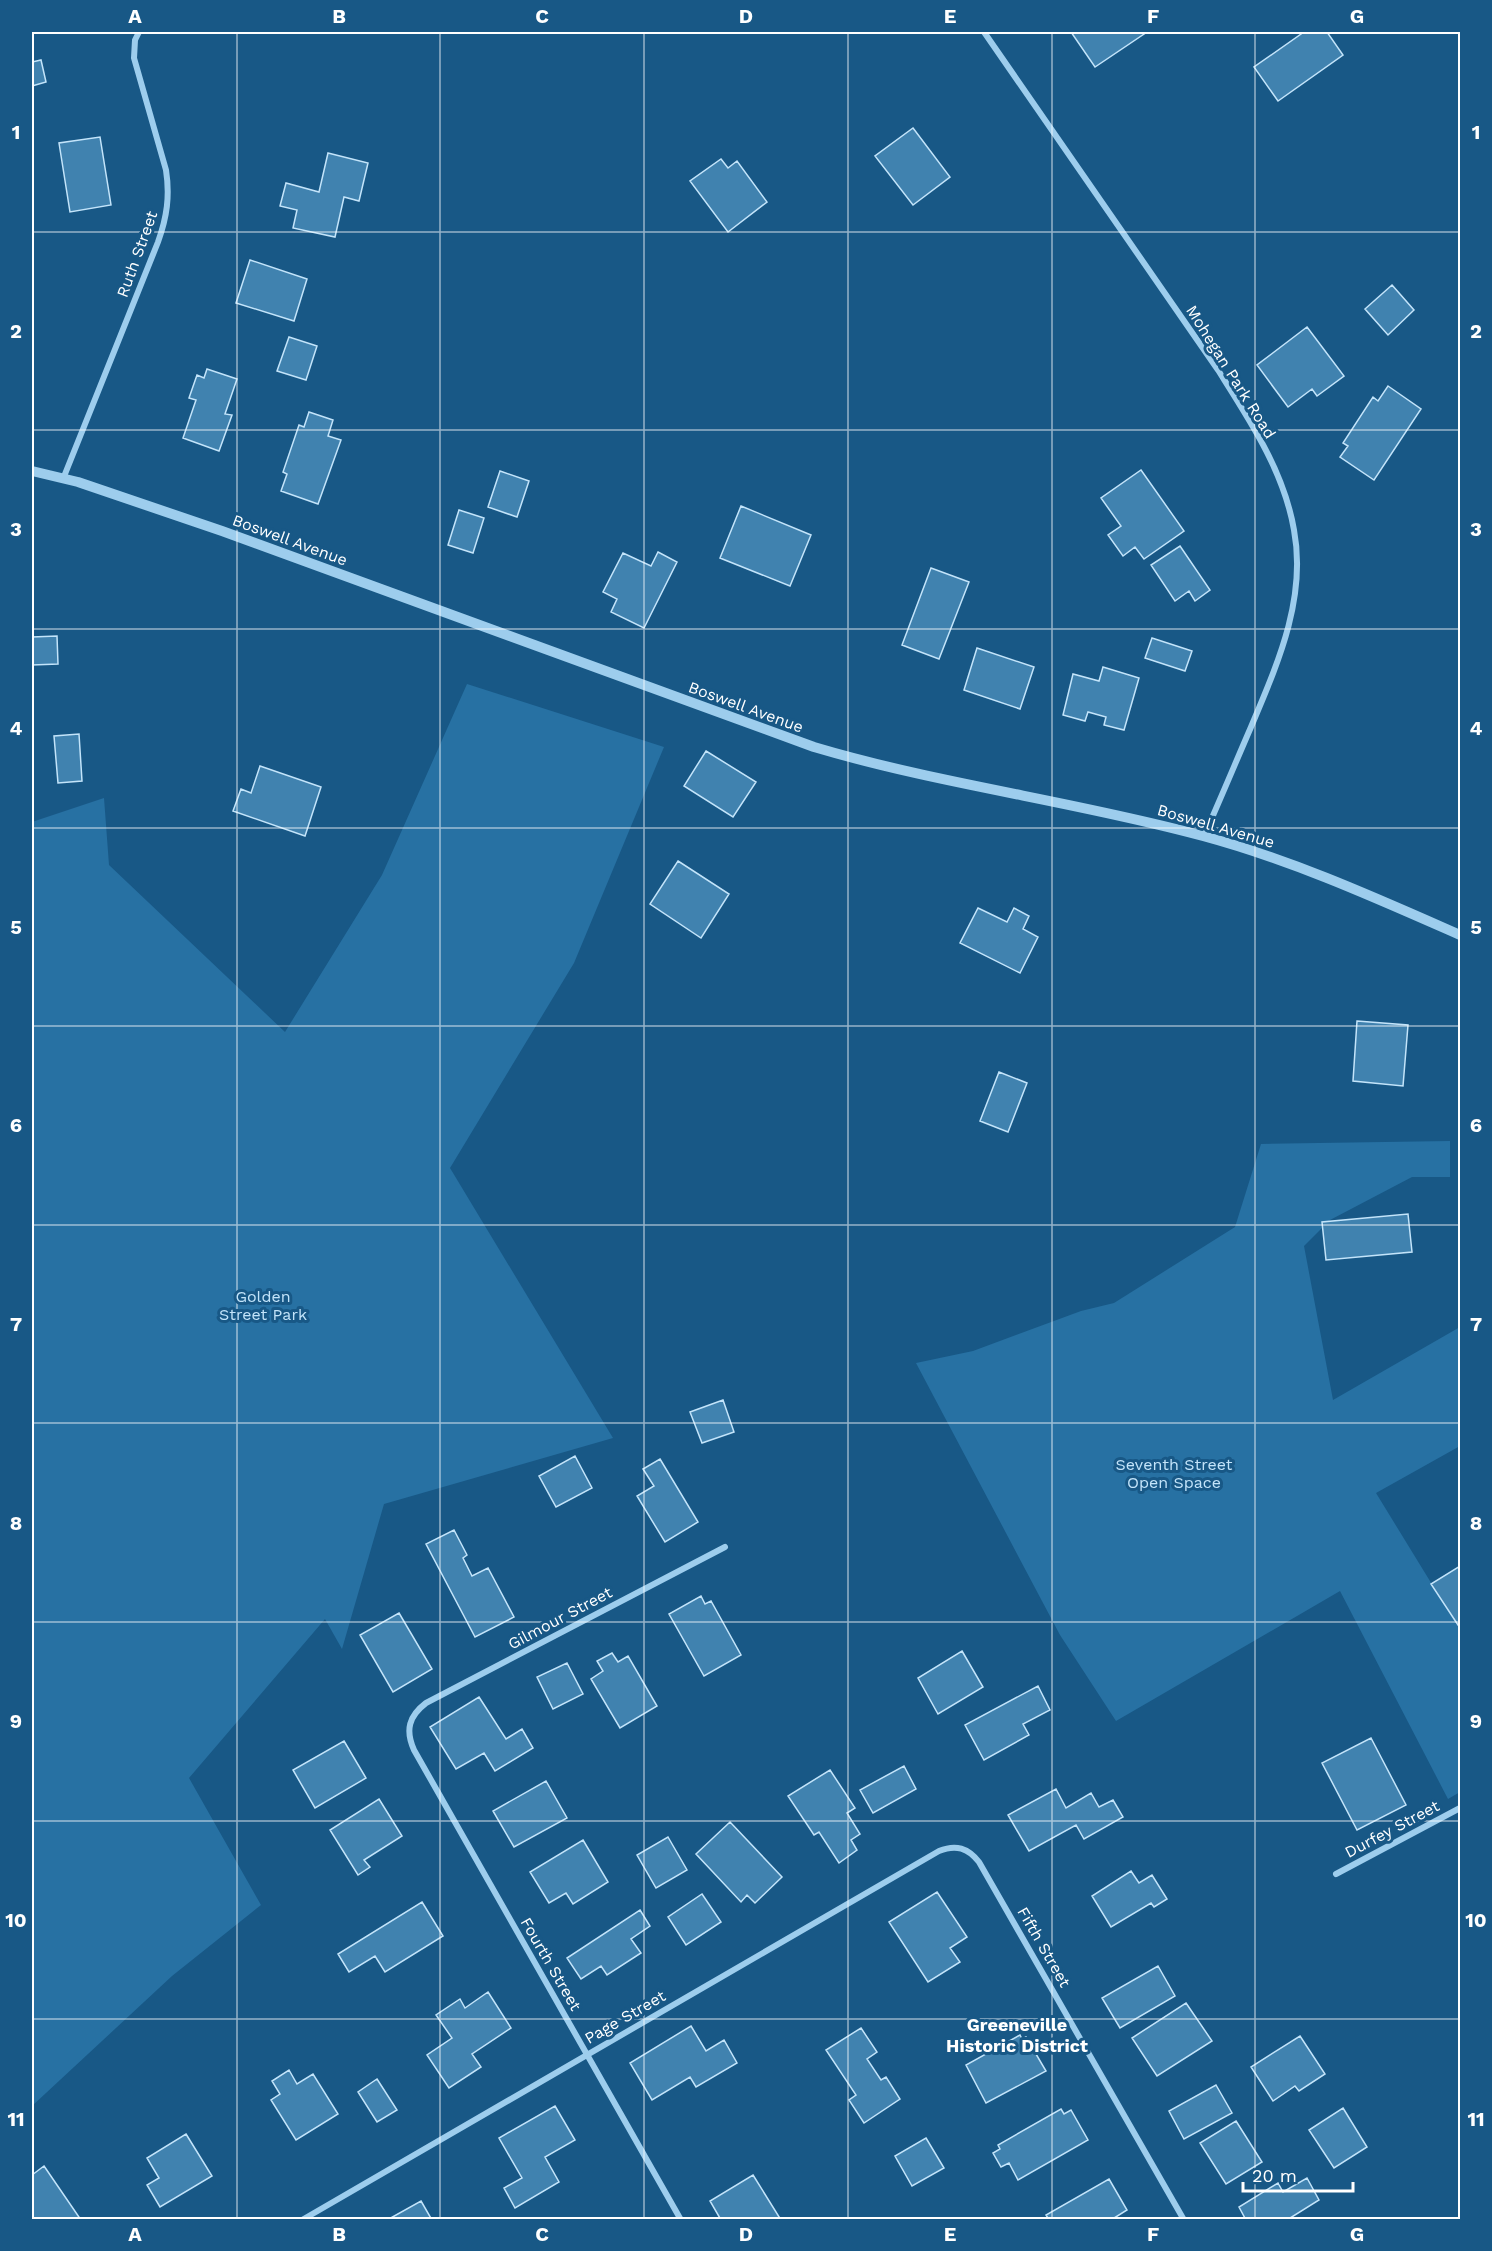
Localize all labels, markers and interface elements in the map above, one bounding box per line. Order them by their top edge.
text: A [128,4,142,28]
text: B [332,4,346,28]
text: C [535,4,549,28]
text: D [739,4,753,28]
text: E [944,4,956,28]
text: F [1147,4,1159,28]
text: G [1350,4,1364,28]
text: 1 [12,120,20,144]
text: 1 [1472,120,1480,144]
street label: Ruth Street [113,208,162,300]
street label: Mohegan Park Road [1182,302,1280,442]
text: 2 [10,319,22,343]
text: 2 [1470,319,1482,343]
street label: Boswell Avenue [230,510,350,570]
text: 3 [10,517,22,541]
text: 3 [1470,517,1482,541]
street label: Boswell Avenue [686,677,806,737]
text: 4 [10,716,23,740]
text: 4 [1470,716,1483,740]
street label: Boswell Avenue [1155,800,1277,852]
text: 5 [10,915,22,939]
text: 5 [1470,915,1482,939]
text: 6 [10,1113,22,1137]
text: 6 [1470,1113,1482,1137]
park label: Golden Street Park [219,1287,307,1324]
text: 7 [10,1312,22,1336]
text: 7 [1470,1312,1482,1336]
park label: Seventh Street Open Space [1116,1455,1233,1492]
text: 8 [10,1511,22,1535]
text: 8 [1470,1511,1482,1535]
street label: Gilmour Street [505,1582,616,1653]
text: 9 [10,1709,22,1733]
text: 9 [1470,1709,1482,1733]
street label: Durfey Street [1341,1796,1443,1862]
street label: Fifth Street [1013,1903,1075,1991]
text: 10 [5,1908,27,1932]
text: 10 [1465,1908,1487,1932]
street label: Fourth Street [517,1914,586,2014]
street label: Page Street [581,1986,669,2048]
district label: Greeneville Historic District [946,2014,1088,2056]
text: 11 [7,2107,25,2131]
text: 11 [1467,2107,1485,2131]
scale bar [1243,2155,1352,2193]
text: 20 m [1252,2165,1297,2186]
text: A [128,2222,142,2246]
text: B [332,2222,346,2246]
text: C [535,2222,549,2246]
text: D [739,2222,753,2246]
text: E [944,2222,956,2246]
text: F [1147,2222,1159,2246]
text: G [1350,2222,1364,2246]

